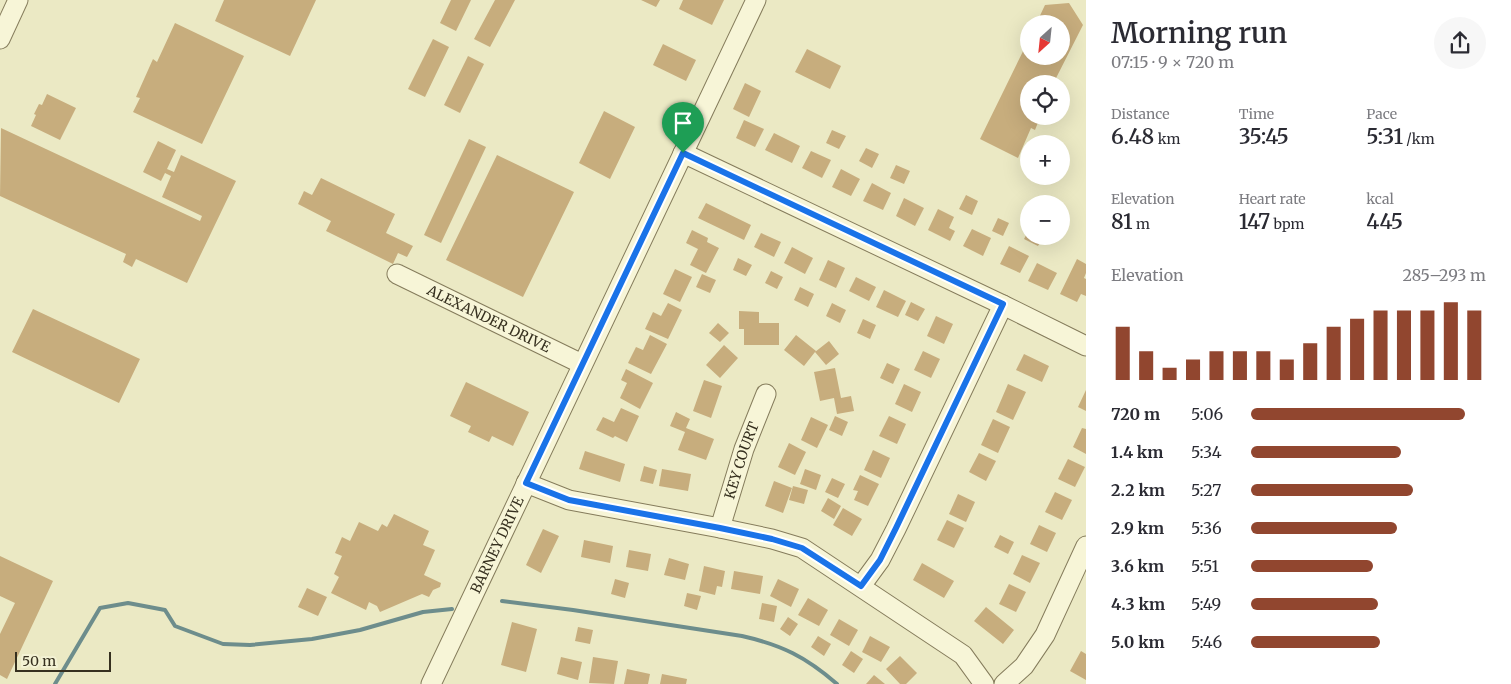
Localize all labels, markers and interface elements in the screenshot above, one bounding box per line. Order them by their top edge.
north arrow [1020,15,1070,65]
map controls [1020,15,1070,245]
text: Morning run [1111,15,1287,51]
button: share [1434,17,1486,69]
text: 07:15 · 9 × 720 m [1111,52,1234,72]
button: locate [1020,75,1070,125]
pin [662,102,704,153]
text: Distance [1111,105,1170,123]
text: Time [1239,105,1274,123]
text: Pace [1366,105,1397,123]
icon: arrive [669,109,697,137]
text: 6.48 [1111,123,1154,150]
text: 35:45 [1239,123,1289,150]
text: 5:31 [1366,123,1403,150]
text: km [1154,130,1180,148]
text: /km [1403,130,1435,148]
button: + [1020,135,1070,185]
text: Elevation [1111,190,1175,208]
text: Heart rate [1239,190,1306,208]
text: kcal [1366,190,1394,208]
button: − [1020,195,1070,245]
text: 81 [1111,208,1133,235]
text: 147 [1239,208,1270,235]
text: 445 [1366,208,1403,235]
text: m [1133,215,1150,233]
text: bpm [1270,215,1305,233]
text: Elevation [1111,265,1184,285]
text: 285–293 m [1402,265,1486,285]
street label: ALEXANDER DRIVE [423,281,553,356]
text: 720 m [1111,404,1160,424]
text: 5:06 [1191,404,1223,424]
street label: KEY COURT [720,419,763,501]
text: 1.4 km [1111,442,1163,462]
text: 5:34 [1191,442,1222,462]
text: 2.2 km [1111,480,1165,500]
text: 5:27 [1191,480,1221,500]
street label: BARNEY DRIVE [466,494,528,596]
text: 2.9 km [1111,518,1164,538]
text: 5:36 [1191,518,1222,538]
text: 3.6 km [1111,556,1164,576]
text: 5:51 [1191,556,1219,576]
text: 4.3 km [1111,594,1165,614]
text: 5:49 [1191,594,1221,614]
text: 5.0 km [1111,632,1165,652]
text: 5:46 [1191,632,1222,652]
scale bar [15,649,111,672]
text: 50 m [22,652,56,670]

